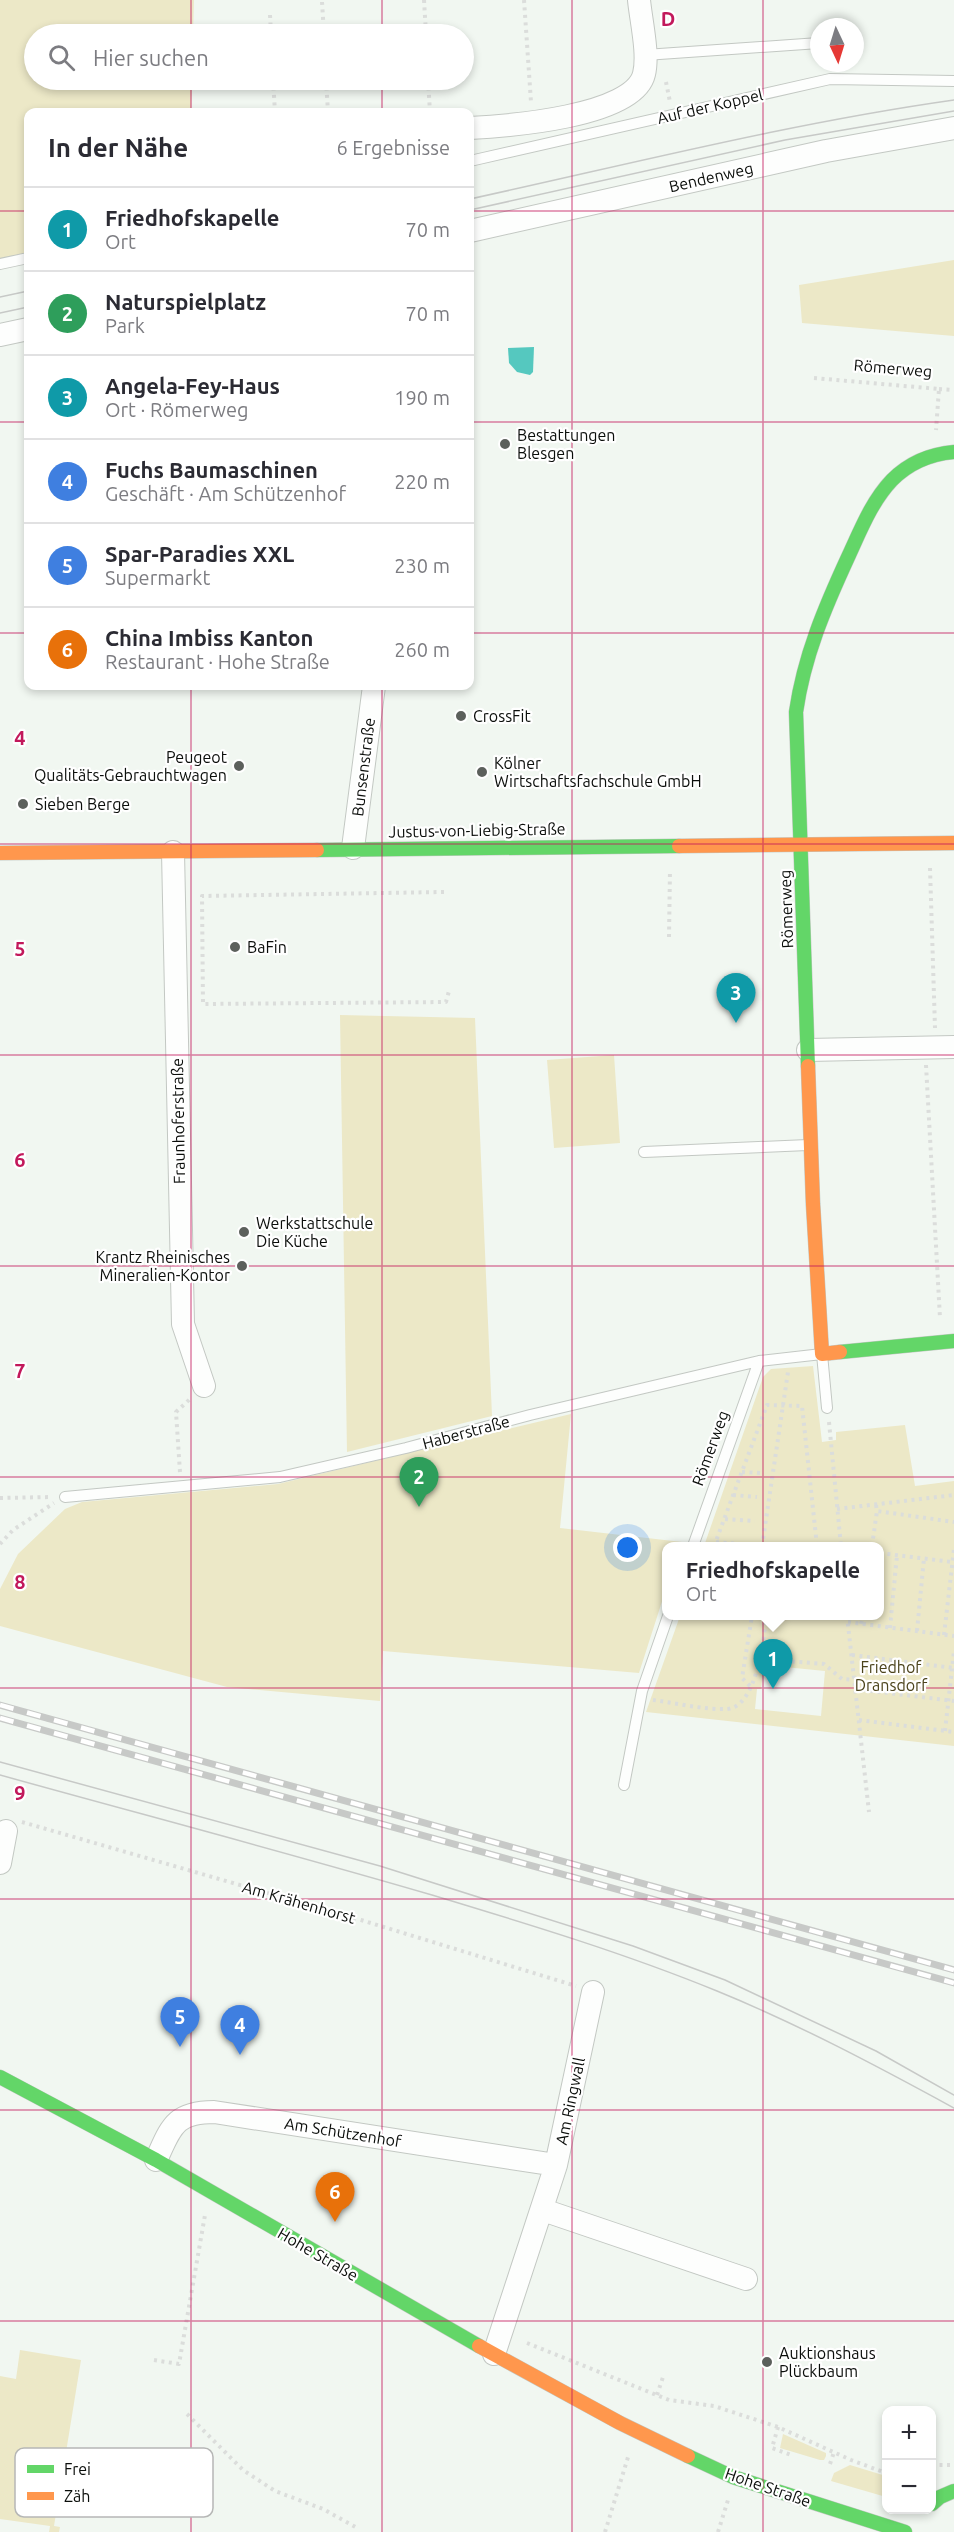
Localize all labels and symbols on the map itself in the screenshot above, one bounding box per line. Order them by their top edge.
text: D [661,7,675,30]
north arrow [810,18,864,72]
street label: Auf der Koppel [655,85,765,127]
street label: Bendenweg [667,159,755,195]
street label: Römerweg [853,356,933,380]
place label: Bestattungen Blesgen [517,426,615,462]
marker: Bestattungen Blesgen [498,437,512,451]
place label: CrossFit [473,707,531,725]
marker: CrossFit [454,709,468,723]
street label: Bunsenstraße [348,717,378,817]
text: 4 [14,726,26,749]
place label: Peugeot Qualitäts-Gebrauchtwagen [34,748,228,784]
place label: Kölner Wirtschaftsfachschule GmbH [494,754,702,790]
marker: Peugeot Qualitäts-Gebrauchtwagen [232,759,246,773]
marker: Kölner Wirtschaftsfachschule GmbH [475,765,489,779]
place label: Sieben Berge [35,795,130,813]
marker: Sieben Berge [16,797,30,811]
street label: Justus-von-Liebig-Straße [388,819,566,841]
street label: Römerweg [776,869,796,949]
text: 5 [14,937,26,960]
place label: BaFin [247,938,287,956]
marker: BaFin [228,940,242,954]
pin: 3 [716,974,756,1023]
street label: Fraunhoferstraße [168,1058,188,1184]
text: 6 [14,1148,26,1171]
place label: Werkstattschule Die Küche [256,1214,373,1250]
marker: Werkstattschule Die Küche [237,1225,251,1239]
place label: Krantz Rheinisches Mineralien-Kontor [95,1248,230,1284]
marker: Krantz Rheinisches Mineralien-Kontor [235,1259,249,1273]
text: 7 [14,1359,26,1382]
street label: Römerweg [688,1408,732,1488]
street label: Haberstraße [420,1412,512,1452]
pin: 2 [400,1458,438,1507]
your location [613,1533,642,1562]
text: 8 [14,1570,26,1593]
pin: 1 [754,1640,792,1689]
park label: Friedhof Dransdorf [855,1658,928,1694]
text: 9 [14,1781,26,1804]
street label: Am Krähenhorst [240,1877,358,1927]
pin: 5 [160,1998,200,2047]
pin: 4 [220,2006,260,2055]
street label: Am Ringwall [552,2056,588,2146]
street label: Am Schützenhof [283,2114,404,2150]
pin: 6 [316,2172,354,2222]
street label: Hohe Straße [275,2224,361,2284]
place label: Auktionshaus Plückbaum [779,2344,876,2380]
marker: Auktionshaus Plückbaum [760,2355,774,2369]
legend [15,2448,213,2517]
text: Frei [64,2460,91,2478]
street label: Hohe Straße [723,2464,813,2510]
text: Zäh [64,2487,90,2505]

